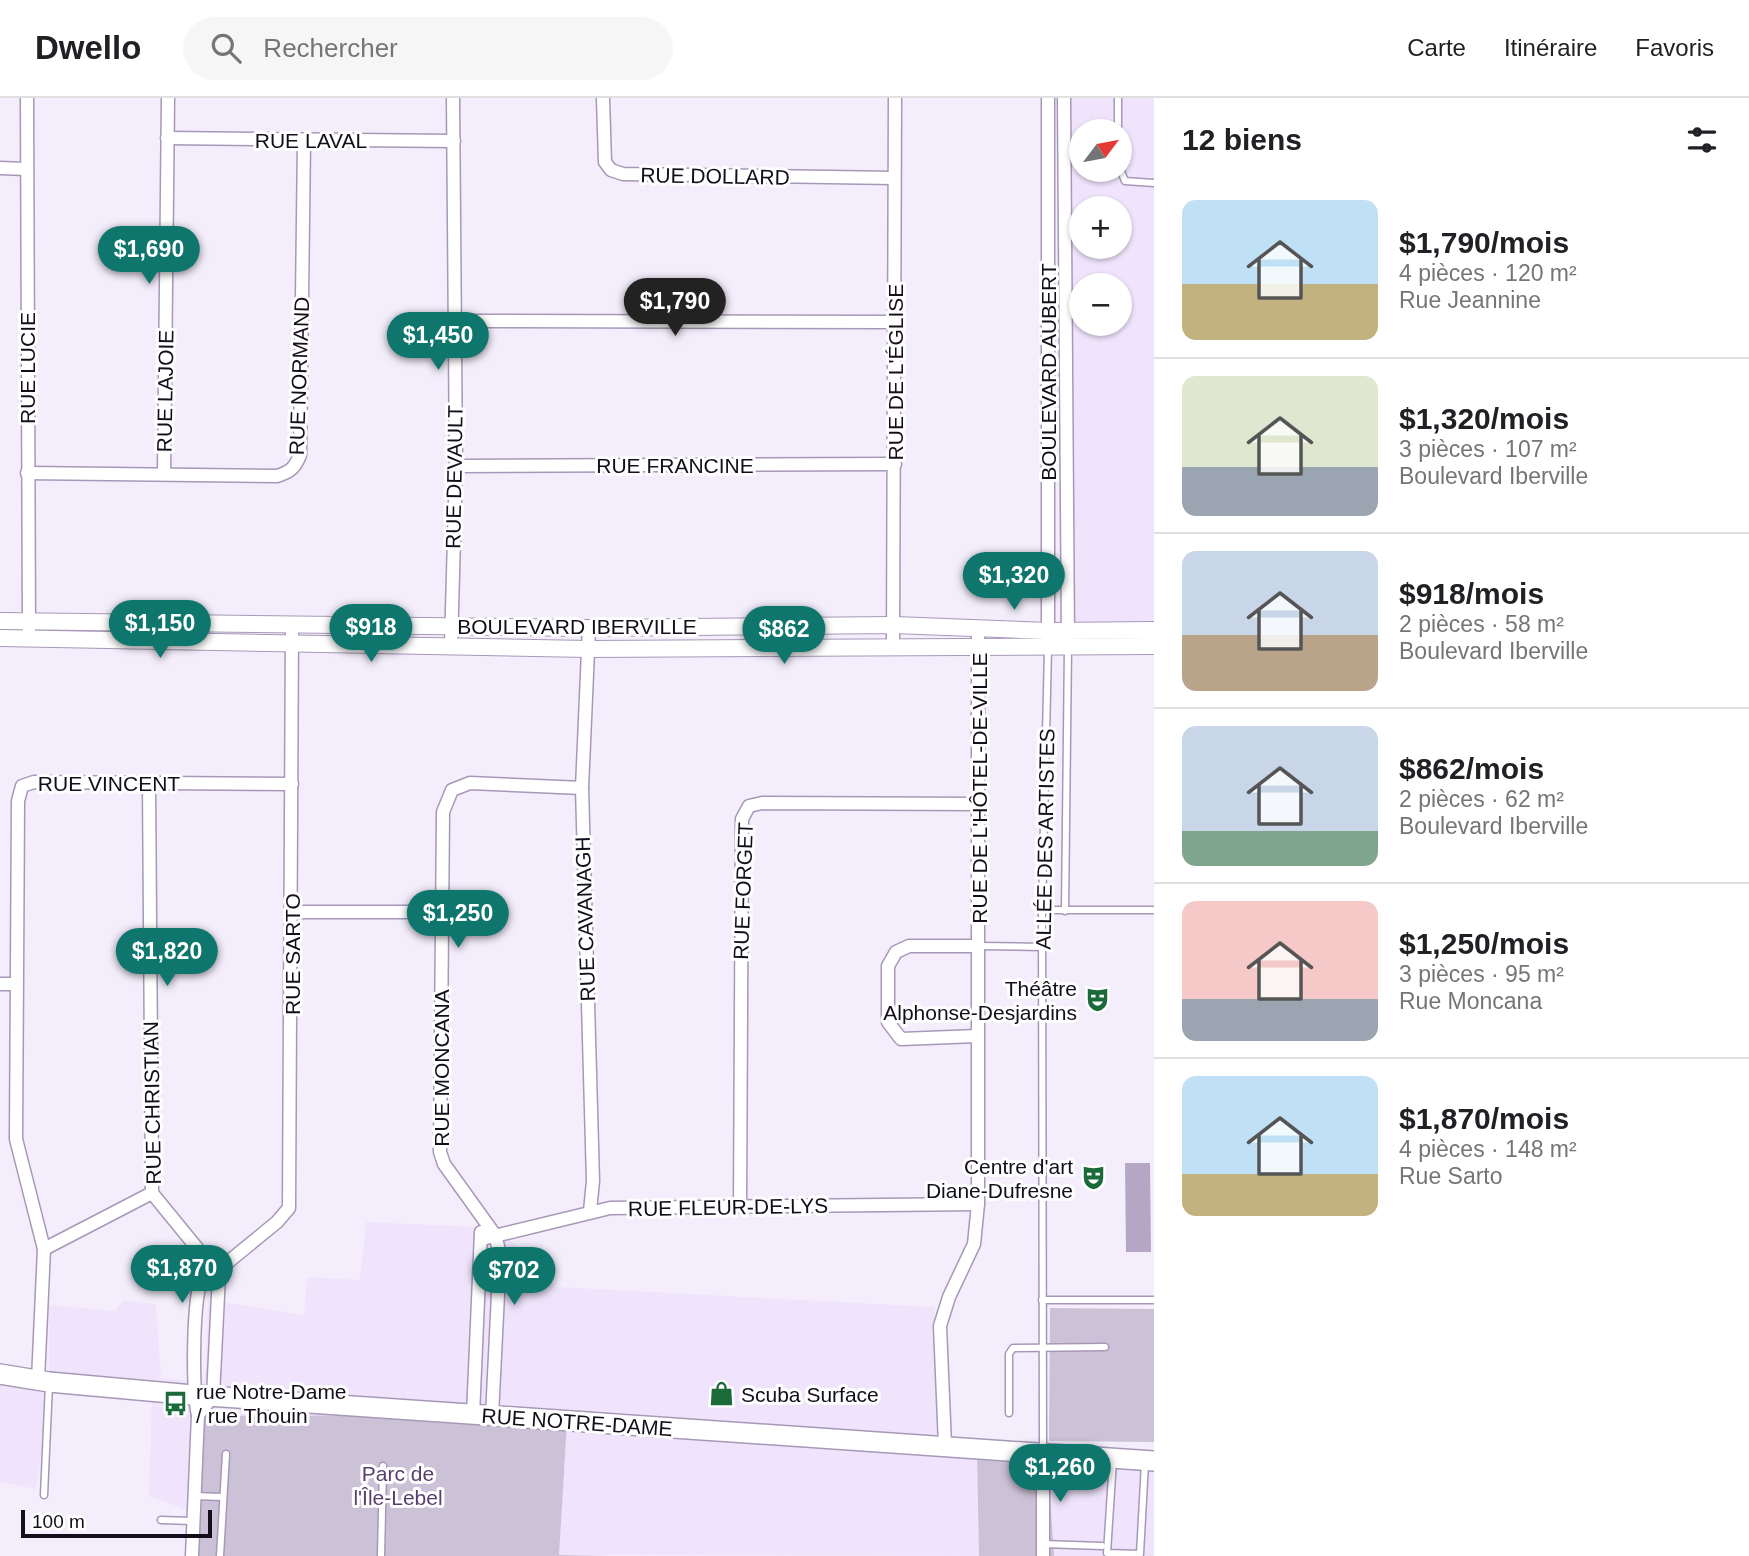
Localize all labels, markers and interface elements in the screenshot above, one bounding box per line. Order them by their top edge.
search box [183,17,673,80]
text: Dwello [35,29,141,66]
icon: search [207,29,245,67]
text: Rechercher [263,33,398,63]
text: Carte [1407,34,1466,61]
text: Itinéraire [1504,34,1597,61]
text: Favoris [1635,34,1714,61]
north arrow [1069,119,1132,182]
map controls [1069,119,1132,336]
icon: filters [1683,121,1721,159]
text: 12 biens [1182,123,1302,156]
street label: RUE LAVAL [255,129,367,152]
street label: RUE DOLLARD [640,163,790,189]
button: + [1069,196,1132,259]
pin: $1,690 [92,226,206,286]
text: $1,790/mois [1399,226,1569,259]
icon: home [1238,228,1322,312]
text: $1,690 [114,236,184,262]
text: 4 pièces · 120 m² [1399,260,1577,286]
street label: BOULEVARD AUBERT [1037,263,1060,481]
button: − [1069,273,1132,336]
pin: $1,790 [618,278,732,338]
street label: RUE DE L'ÉGLISE [884,284,907,460]
text: Rue Jeannine [1399,287,1541,313]
text: $1,790 [640,288,710,314]
street label: RUE NORMAND [285,296,313,456]
street label: RUE LUCIE [16,312,39,424]
pin: $1,450 [381,313,495,372]
text: $1,450 [403,322,473,348]
street label: RUE LAJOIE [152,330,178,452]
text: $1,320/mois [1399,402,1569,435]
icon: home [1238,404,1322,488]
street label: RUE DEVAULT [441,405,467,549]
text: 3 pièces · 107 m² [1399,436,1577,462]
street label: RUE FRANCINE [596,454,754,477]
text: Boulevard Iberville [1399,463,1588,489]
pin: $1,320 [957,552,1071,612]
text: $1,320 [979,562,1049,588]
text: $918/mois [1399,577,1544,610]
icon: home [1238,579,1322,663]
pin: $1,150 [103,601,217,660]
pin: $918 [330,604,412,664]
pin: $862 [743,606,825,666]
text: $1,150 [125,610,195,636]
text: 2 pièces · 58 m² [1399,611,1564,637]
text: $918 [345,614,397,640]
street label: BOULEVARD IBERVILLE [457,615,697,638]
text: $862 [758,616,810,642]
text: Boulevard Iberville [1399,638,1588,664]
street label: RUE DE L'HÔTEL-DE-VILLE [968,652,991,924]
street label: ALLÉE DES ARTISTES [1032,728,1058,950]
text: $862/mois [1399,752,1544,785]
icon: home [1238,754,1322,838]
street label: RUE VINCENT [38,772,180,795]
text: 2 pièces · 62 m² [1399,786,1564,812]
text: Boulevard Iberville [1399,813,1588,839]
street label: RUE FORGET [729,822,757,960]
street label: RUE CAVANAGH [571,836,599,1002]
pin: $1,250 [401,890,515,950]
street label: RUE SARTO [281,893,304,1015]
text: $1,250 [423,900,493,926]
text: $1,250/mois [1399,927,1569,960]
pin: $1,820 [110,928,224,988]
icon: home [1238,929,1322,1013]
text: $1,820 [132,938,202,964]
text: 3 pièces · 95 m² [1399,961,1564,987]
place label: Théâtre Alphonse-Desjardins [883,977,1077,1024]
theatre icon: Théâtre Alphonse-Desjardins [1083,986,1111,1014]
text: Rue Moncana [1399,988,1542,1014]
street label: RUE MONCANA [430,989,453,1147]
street label: RUE CHRISTIAN [139,1021,165,1185]
text: $1,870/mois [1399,1102,1569,1135]
icon: home [1238,1104,1322,1188]
text: 4 pièces · 148 m² [1399,1136,1577,1162]
place label: Centre d'art Diane-Dufresne [926,1155,1073,1202]
text: Rue Sarto [1399,1163,1503,1189]
theatre icon: Centre d'art Diane-Dufresne [1079,1164,1107,1192]
street label: RUE FLEUR-DE-LYS [628,1194,828,1220]
pin: $1,870 [125,1246,239,1305]
pin: $702 [473,1248,555,1307]
text: $1,870 [147,1255,217,1281]
text: $702 [488,1257,540,1283]
place label: rue Notre-Dame / rue Thouin [196,1380,347,1427]
shop icon: Scuba Surface [707,1380,735,1408]
place label: Scuba Surface [741,1383,879,1406]
bus stop icon: rue Notre-Dame / rue Thouin [162,1389,190,1417]
street label: RUE NOTRE-DAME [481,1404,673,1440]
pin: $1,260 [1003,1444,1117,1504]
text: $1,260 [1025,1454,1095,1480]
park label: Parc de l'Île-Lebel [353,1462,443,1509]
scale bar [21,1507,212,1539]
text: 100 m [32,1511,85,1532]

